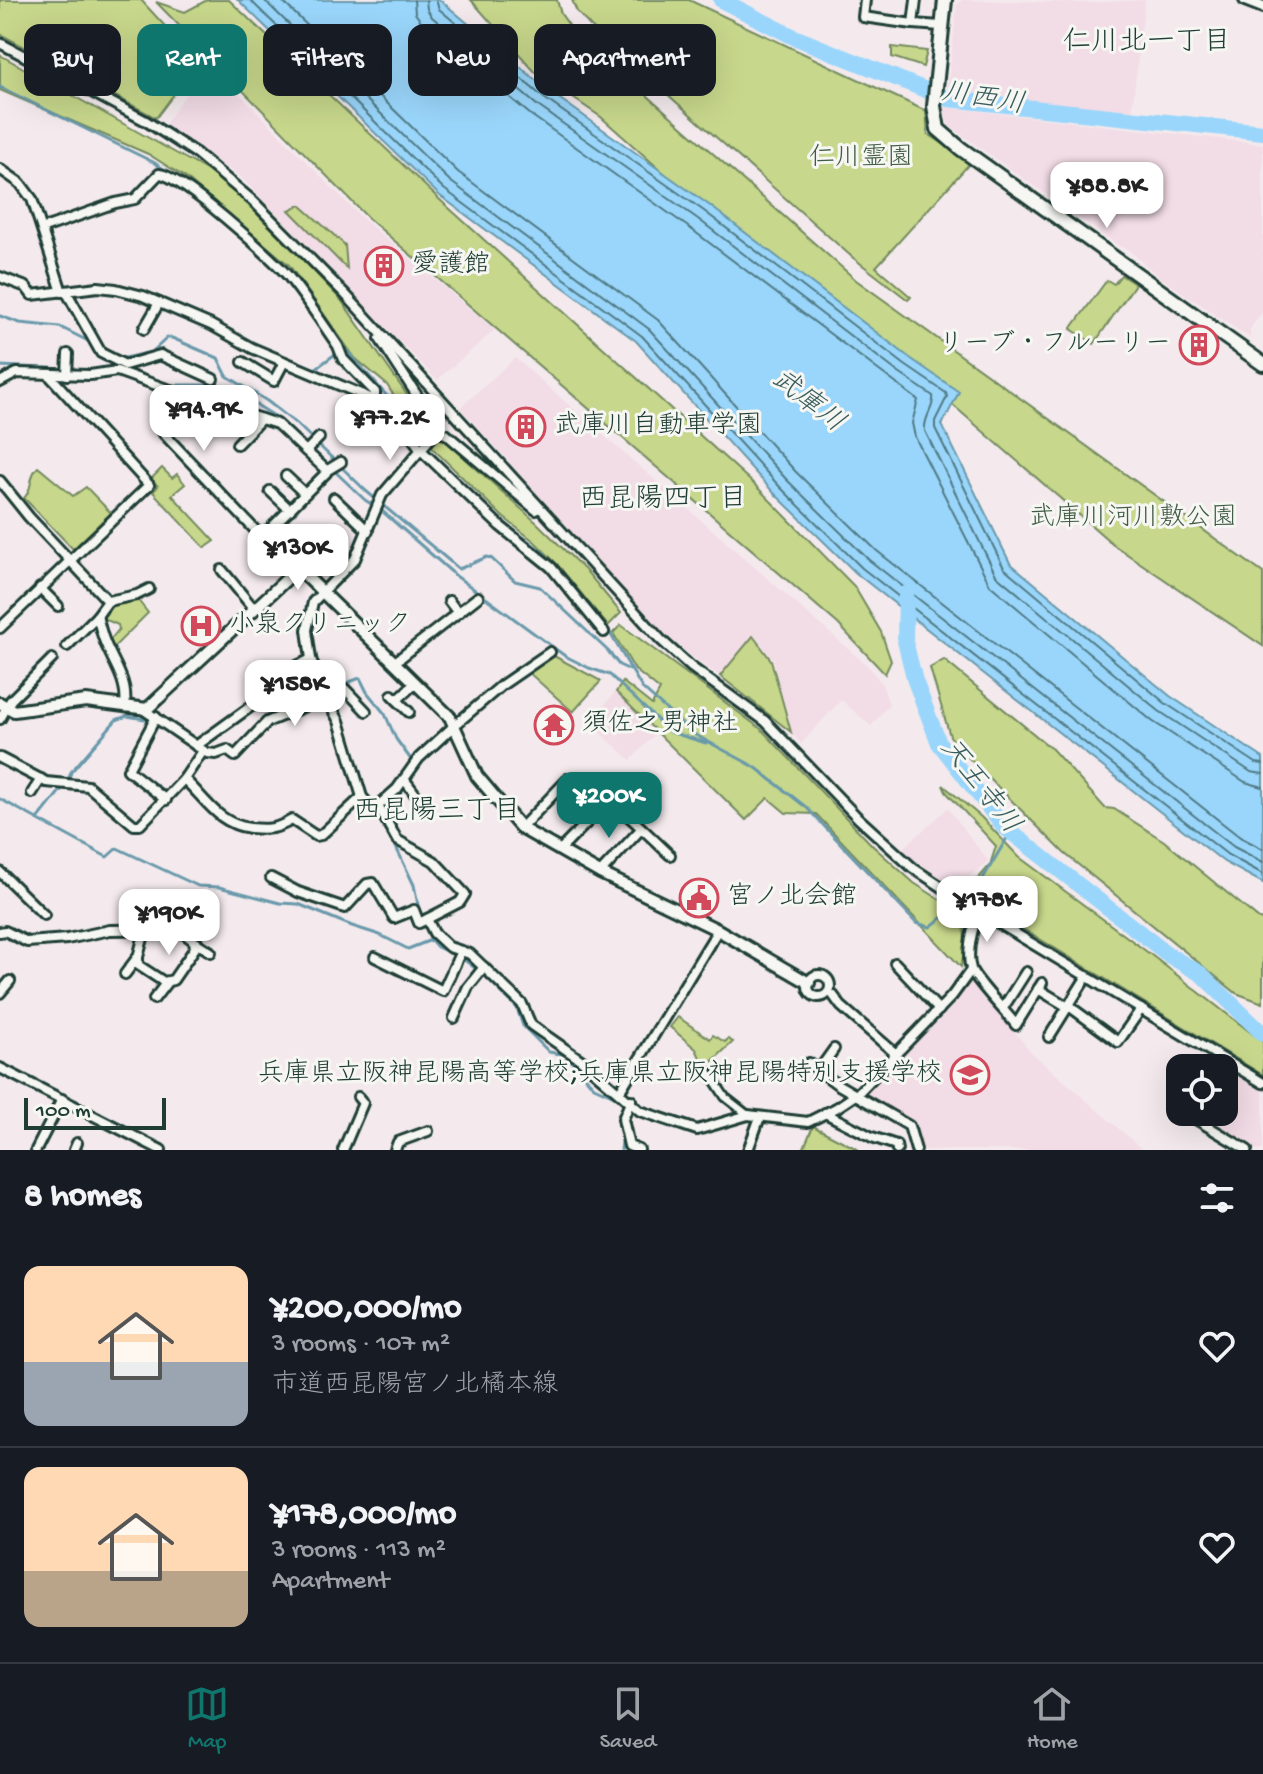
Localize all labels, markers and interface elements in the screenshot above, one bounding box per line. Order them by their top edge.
chip: Buy [24,24,121,96]
chip: Rent [137,24,247,96]
chip: Filters [263,24,392,96]
chip: New [408,24,518,96]
chip: Apartment [534,24,716,96]
district label: 仁川北一丁目 [1063,27,1231,60]
water label: 川西川 [939,77,1027,123]
park label: 仁川霊園 [809,143,913,175]
pin: ¥88.8K [1042,162,1172,230]
text: ¥88.8K [1068,172,1146,203]
building icon: 愛護館 [363,245,405,287]
place label: 愛護館 [412,249,490,282]
building icon: リーブ・フルーリー [1178,324,1220,366]
place label: リーブ・フルーリー [938,329,1171,361]
water label: 武庫川 [764,362,851,441]
pin: ¥94.9K [139,385,269,453]
pin: ¥77.2K [325,394,455,462]
text: ¥94.9K [168,395,240,426]
text: ¥77.2K [353,404,427,435]
building icon: 武庫川自動車学園 [505,406,547,448]
place label: 武庫川自動車学園 [554,410,762,443]
district label: 西昆陽四丁目 [579,484,747,517]
park label: 武庫川河川敷公園 [1029,502,1237,535]
pin: ¥130K [242,524,354,592]
text: ¥130K [265,534,331,565]
hospital icon: 小泉クリニック [180,605,222,647]
place label: 小泉クリニック [229,609,411,642]
pin: ¥158K [239,660,351,728]
text: ¥158K [263,670,327,701]
temple icon: 須佐之男神社 [533,704,575,746]
place label: 須佐之男神社 [582,709,738,741]
water label: 天王寺川 [932,732,1027,841]
pin: ¥200K [553,772,665,840]
text: ¥200K [575,782,643,813]
district label: 西昆陽三丁目 [353,796,521,829]
pin: ¥178K [931,876,1043,944]
public building icon: 宮ノ北会館 [678,877,720,919]
place label: 宮ノ北会館 [727,881,857,914]
text: ¥178K [955,886,1019,917]
pin: ¥190K [113,889,225,957]
text: ¥190K [137,899,201,930]
school or university icon: 兵庫県立阪神昆陽高等学校;兵庫県立阪神昆陽特別支援学校 [949,1054,991,1096]
map controls [1166,1054,1238,1126]
button: locate [1166,1054,1238,1126]
place label: 兵庫県立阪神昆陽高等学校;兵庫県立阪神昆陽特別支援学校 [258,1058,942,1091]
scale bar [24,1094,166,1130]
text: 100 m [36,1099,91,1125]
icon: filters [1195,1176,1239,1220]
text: 8 homes [24,1178,141,1218]
text: ¥200,000/mo [272,1290,462,1330]
icon: home [88,1298,184,1394]
icon: heart [1195,1324,1239,1368]
text: 3 rooms · 107 m² [272,1330,450,1361]
text: 市道西昆陽宮ノ北橘本線 [272,1371,558,1402]
text: ¥178,000/mo [272,1496,456,1536]
icon: home [88,1499,184,1595]
icon: heart [1195,1525,1239,1569]
text: 3 rooms · 113 m² [272,1536,446,1567]
text: Apartment [272,1567,389,1598]
tab: Map [185,1682,229,1756]
tab: Saved [600,1682,656,1756]
tab: Home [1027,1682,1078,1756]

